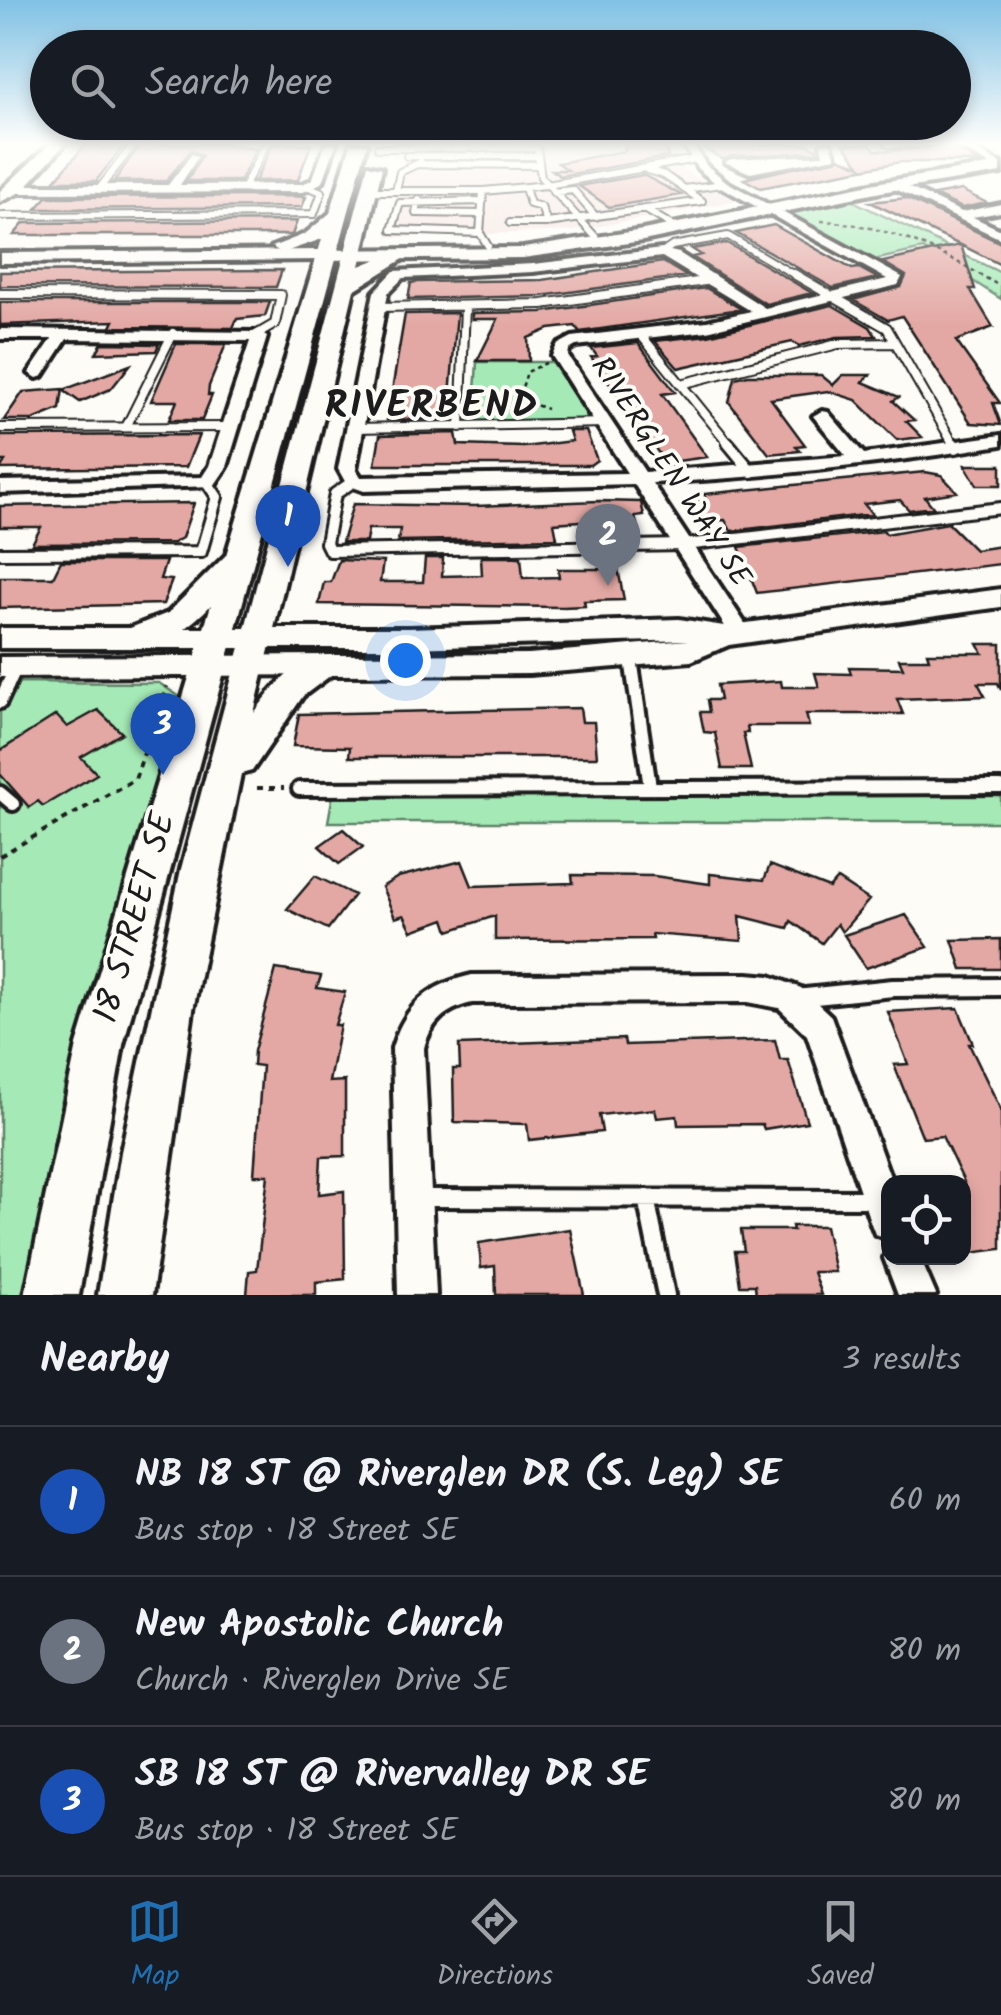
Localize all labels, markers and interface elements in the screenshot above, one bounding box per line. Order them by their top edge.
search box [30,30,971,140]
text: Search here [145,55,332,115]
icon: search [65,58,120,113]
street label: RIVERGLEN WAY SE [577,347,764,598]
district label: RIVERBEND [324,377,540,437]
pin: 1 [256,484,320,567]
pin: 2 [576,504,640,586]
your location [380,635,431,686]
pin: 3 [130,692,196,775]
street label: 18 STREET SE [79,805,193,1030]
map controls [881,1175,971,1265]
button: locate [881,1175,971,1265]
text: Nearby [40,1327,169,1394]
text: 3 results [842,1335,961,1386]
text: NB 18 ST @ Riverglen DR (S. Leg) SE [135,1446,781,1506]
text: 1 [68,1476,77,1527]
text: 60 m [889,1476,961,1527]
text: Bus stop · 18 Street SE [135,1506,458,1557]
text: New Apostolic Church [135,1596,503,1656]
text: 2 [63,1626,82,1677]
text: 80 m [887,1626,961,1677]
text: Church · Riverglen Drive SE [135,1656,509,1707]
text: SB 18 ST @ Rivervalley DR SE [135,1746,649,1806]
text: 3 [64,1776,81,1827]
text: 80 m [887,1776,961,1827]
text: Bus stop · 18 Street SE [135,1806,458,1857]
tab: Map [127,1894,182,1999]
tab: Directions [437,1894,553,1999]
tab: Saved [807,1894,874,1999]

